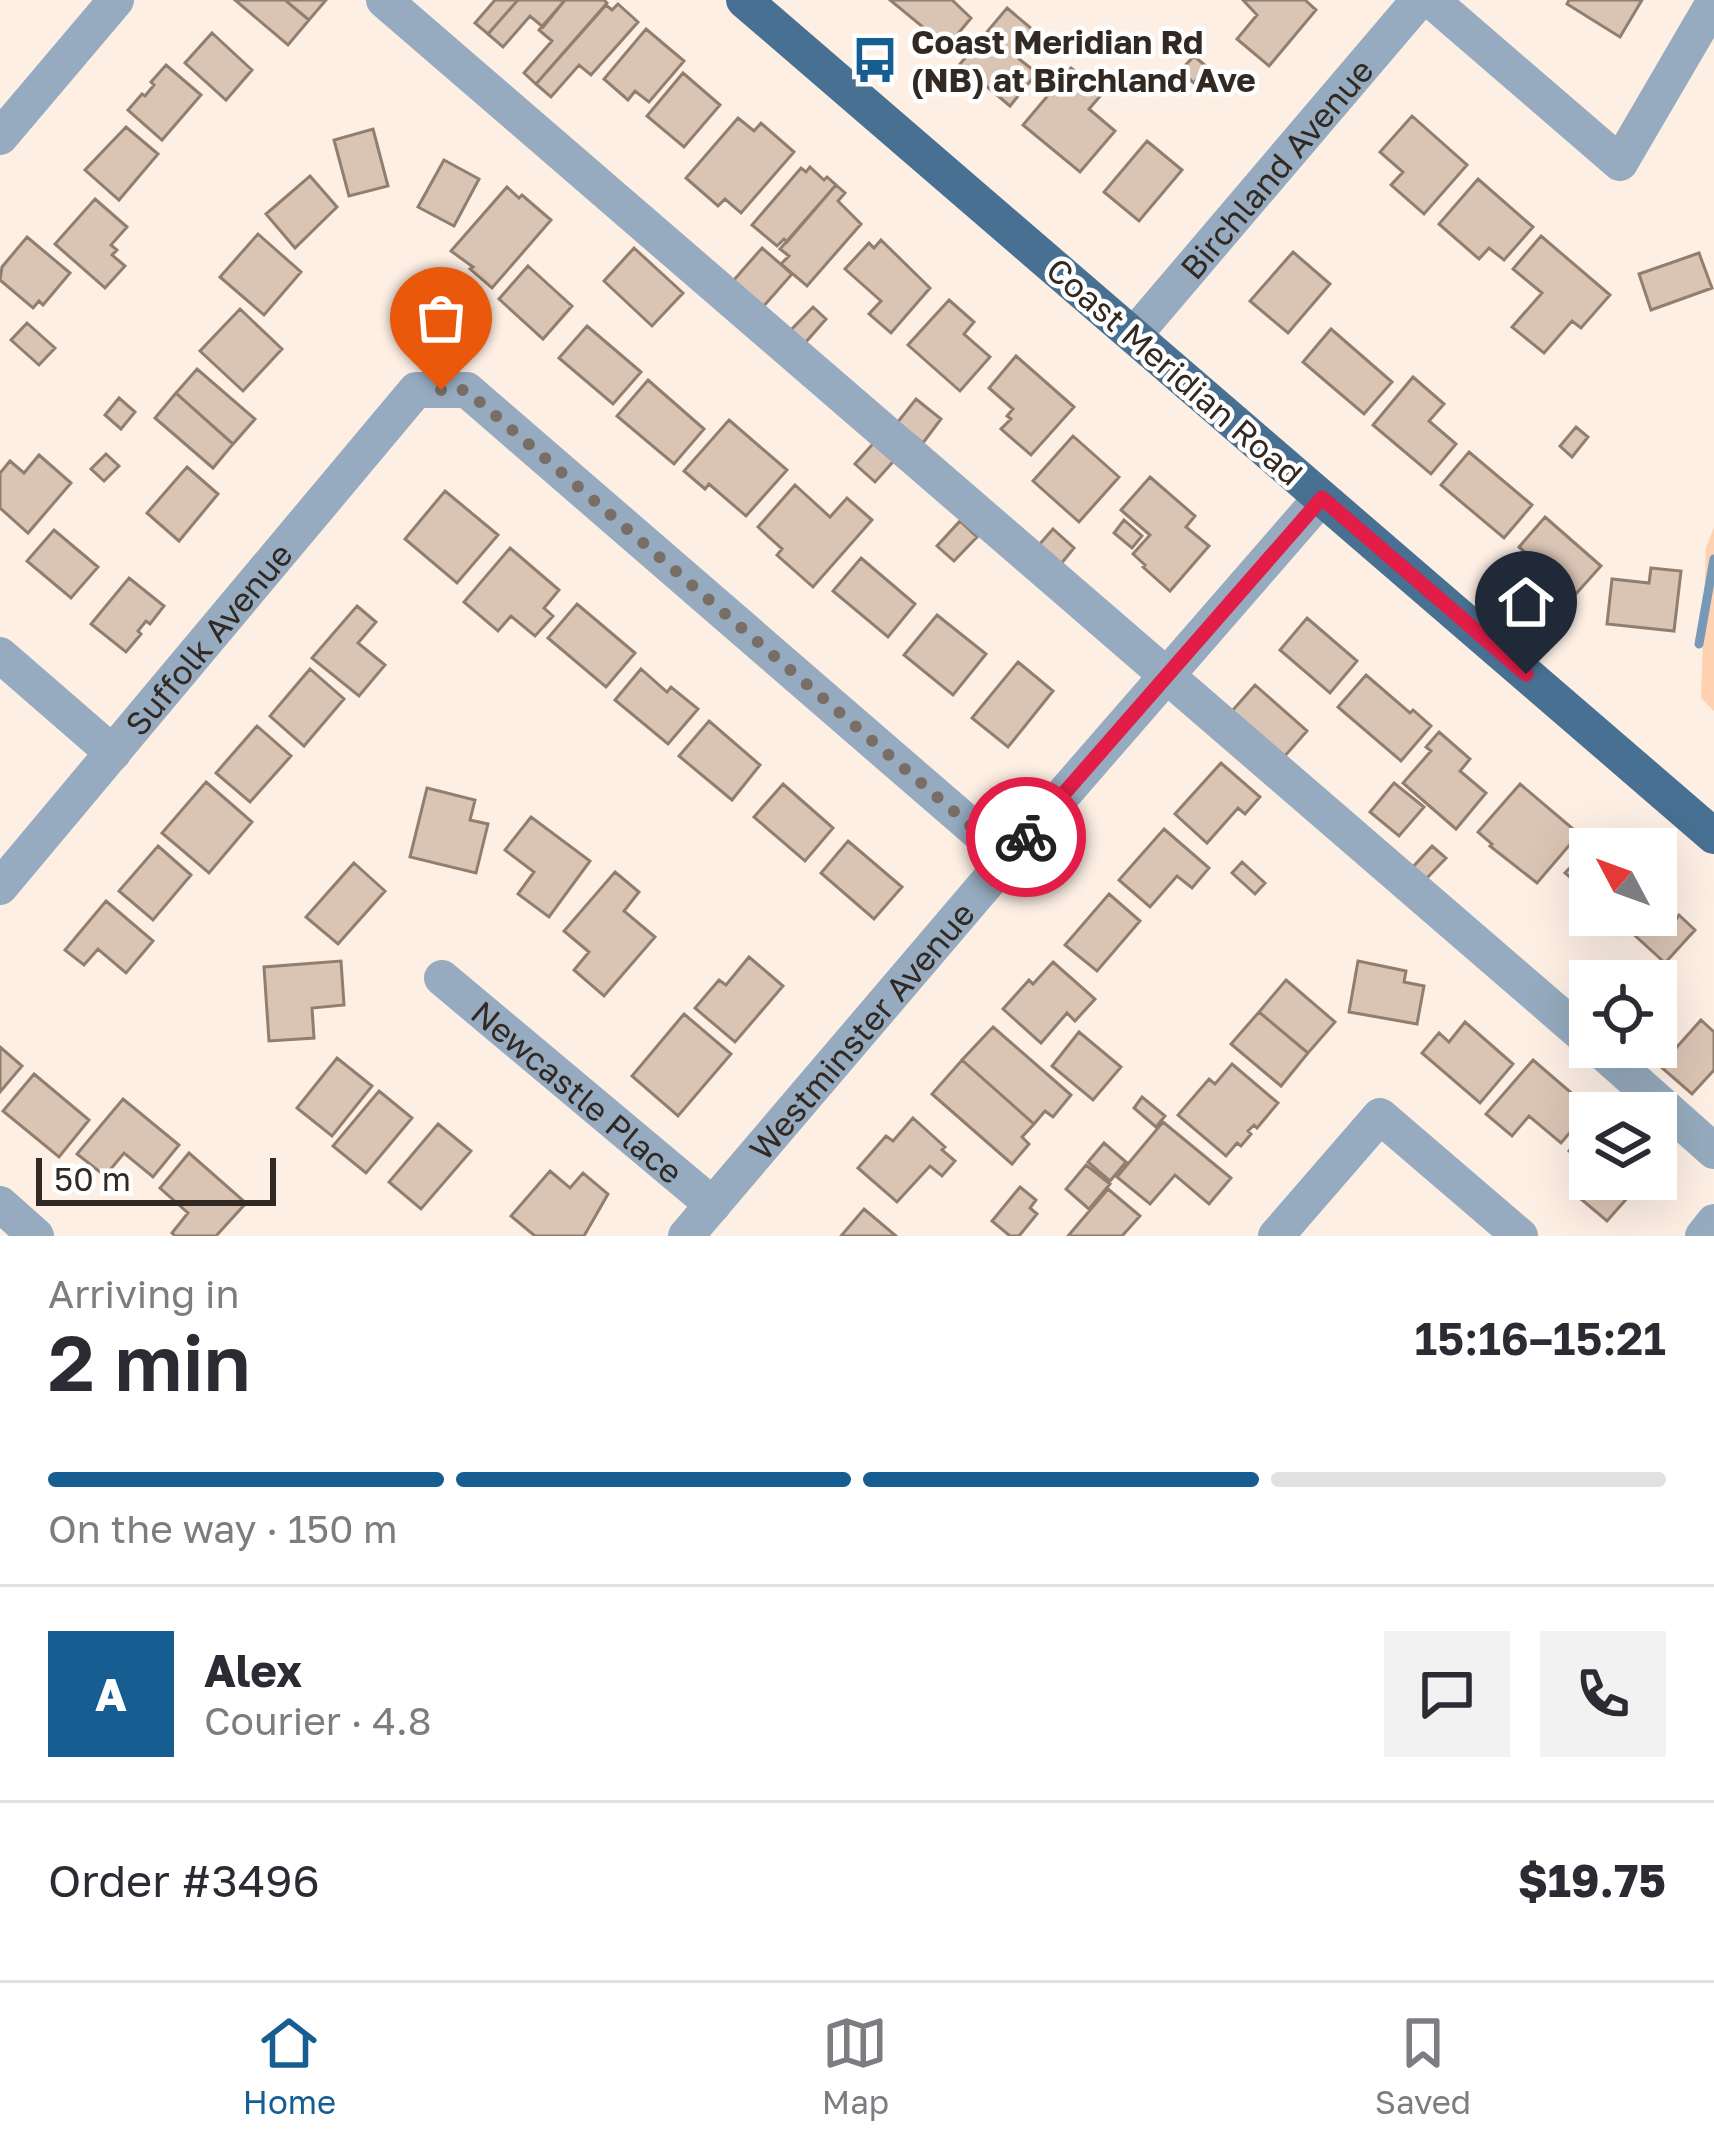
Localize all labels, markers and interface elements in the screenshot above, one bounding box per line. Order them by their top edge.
place label: Coast Meridian Rd (NB) at Birchland Ave [911,22,1256,99]
bus stop icon: Coast Meridian Rd (NB) at Birchland Ave [850,35,900,85]
street label: Birchland Avenue [1172,50,1380,286]
street label: Coast Meridian Road [1039,249,1311,493]
pin [390,267,492,390]
icon: bag [408,285,474,351]
street label: Suffolk Avenue [116,534,300,743]
pin [1475,551,1577,674]
icon: home [1493,569,1559,635]
courier [966,777,1086,897]
icon: bike [993,804,1059,870]
north arrow [1569,828,1677,936]
map controls [1569,828,1677,1200]
street label: Westminster Avenue [741,894,982,1167]
button: locate [1569,960,1677,1068]
street label: Newcastle Place [464,992,691,1191]
button: layers [1569,1092,1677,1200]
scale bar [36,1152,276,1205]
text: 50 m [54,1159,131,1198]
text: Arriving in [48,1270,239,1317]
text: 15:16–15:21 [1415,1311,1666,1365]
text: 2 min [48,1315,251,1408]
text: On the way · 150 m [48,1505,398,1552]
button: chat [1384,1631,1510,1757]
button: phone [1540,1631,1666,1757]
text: Alex [204,1643,302,1697]
text: A [95,1667,127,1721]
text: Courier · 4.8 [204,1697,432,1744]
text: Order #3496 [48,1853,320,1907]
text: $19.75 [1518,1853,1666,1907]
tab: Home [243,2010,336,2121]
tab: Map [822,2010,889,2121]
tab: Saved [1375,2010,1471,2121]

